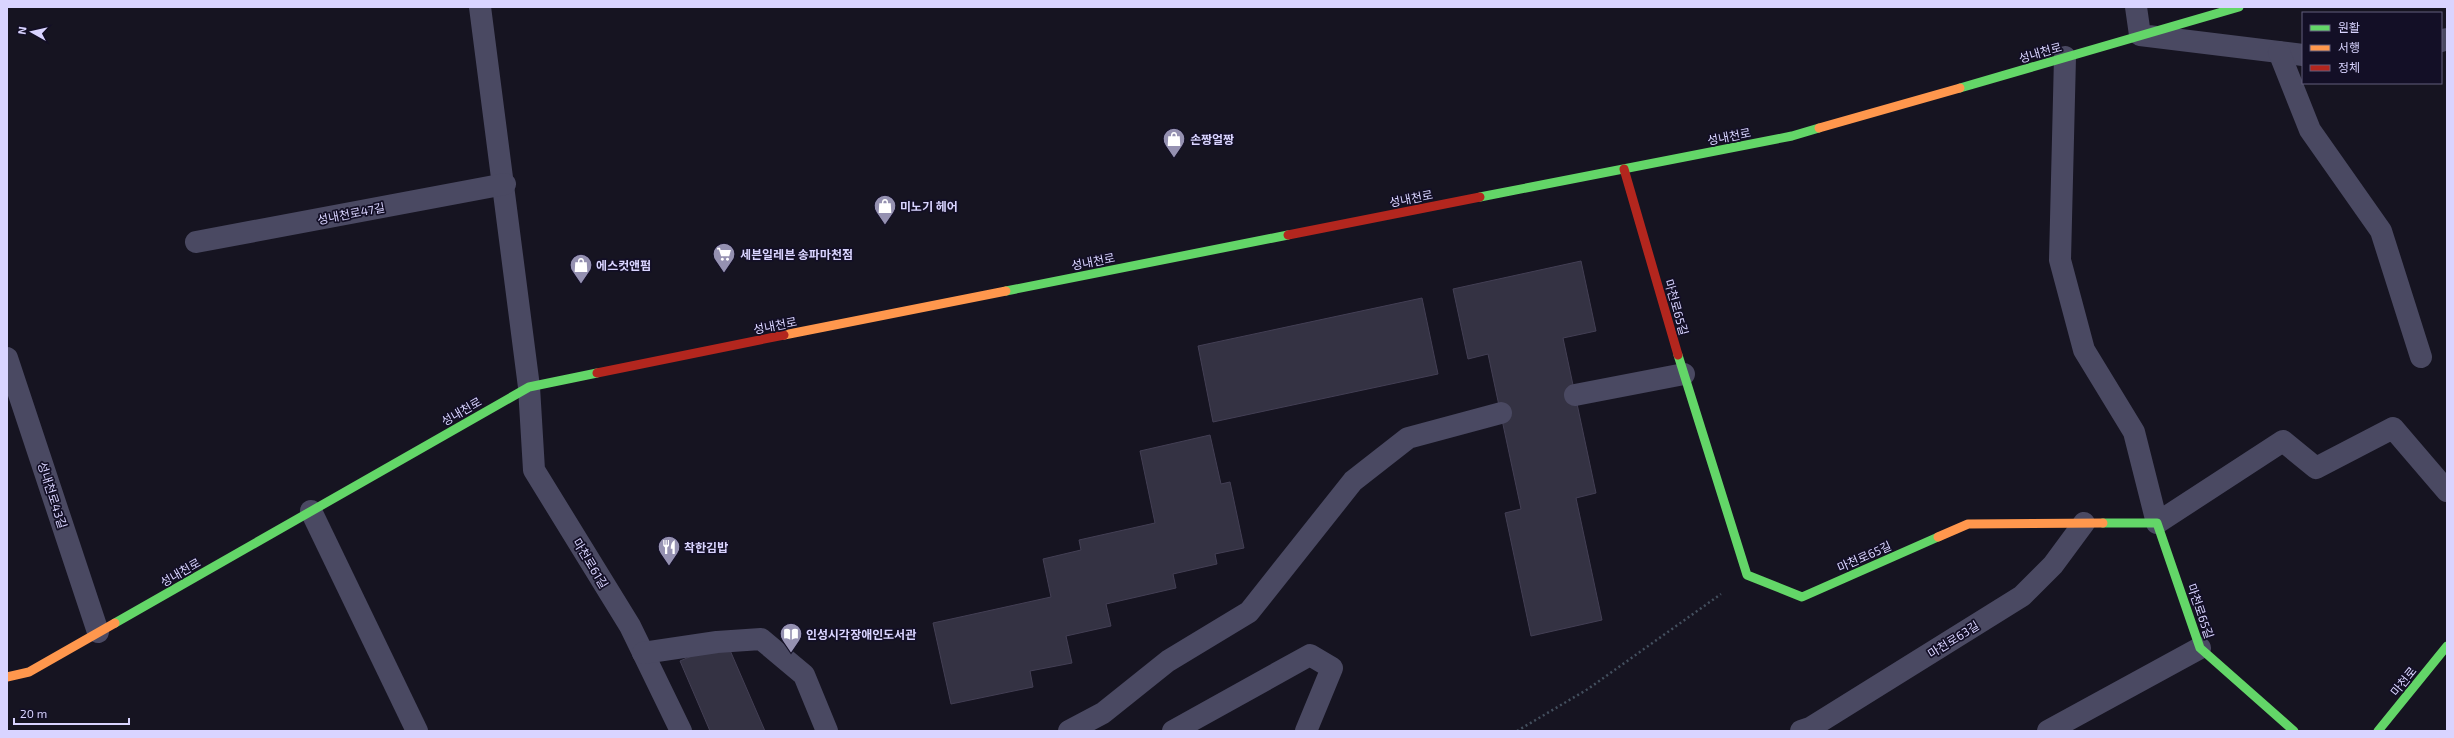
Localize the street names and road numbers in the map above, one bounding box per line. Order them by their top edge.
street label: 성내천로 [2017,39,2063,65]
street label: 성내천로 [1706,125,1752,147]
street label: 성내천로 [1388,187,1434,209]
street label: 성내천로47길 [316,200,386,226]
street label: 성내천로 [1070,250,1116,272]
street label: 마천로65길 [1662,277,1692,337]
street label: 성내천로 [752,314,798,336]
street label: 성내천로 [438,394,484,428]
street label: 성내천로43길 [36,460,70,530]
street label: 마천로61길 [571,535,611,591]
street label: 마천로65길 [1835,538,1893,574]
street label: 성내천로 [157,555,203,589]
street label: 마천로65길 [2185,582,2217,640]
street label: 마천로63길 [1925,618,1981,660]
street label: 마천로 [2387,664,2419,698]

